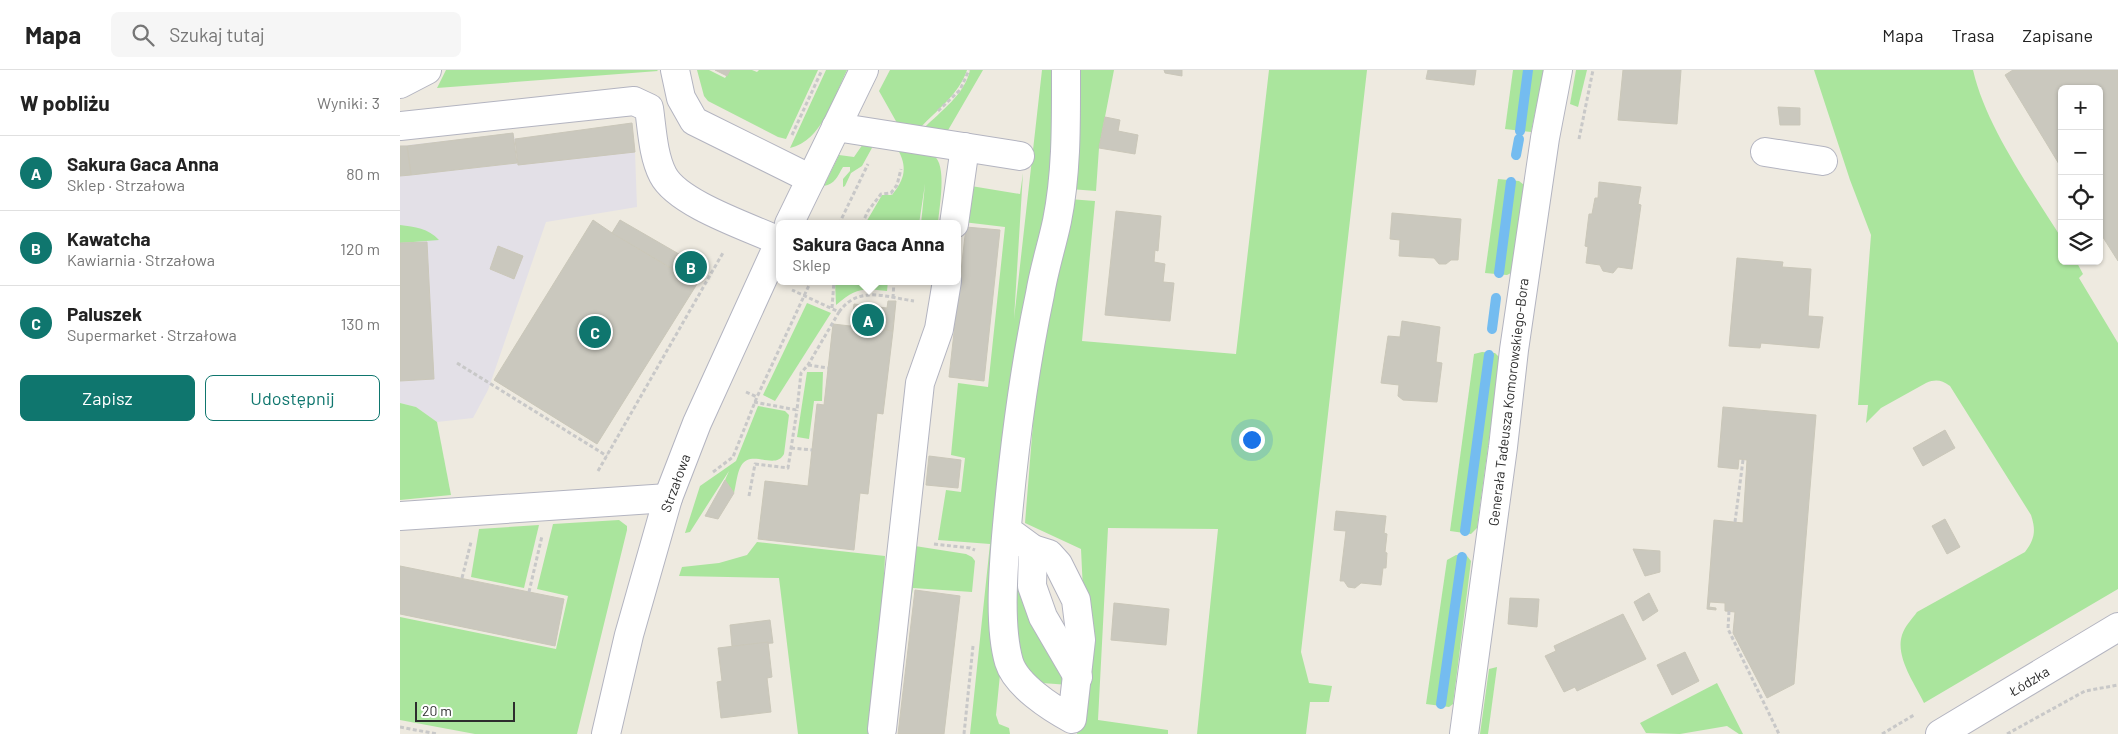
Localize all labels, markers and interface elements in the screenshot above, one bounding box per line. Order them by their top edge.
search box [111,12,461,57]
text: Mapa [25,20,81,49]
icon: search [129,21,157,49]
text: Szukaj tutaj [169,23,265,46]
text: Mapa [1882,24,1924,46]
text: Trasa [1952,24,1994,46]
text: Zapisane [2022,24,2093,46]
map controls [2058,85,2103,265]
button: + [2058,85,2103,130]
text: W pobliżu [20,90,110,115]
text: Wyniki: 3 [317,93,380,112]
button: − [2058,130,2103,175]
text: Sakura Gaca Anna [67,152,219,175]
text: A [31,164,41,183]
text: 80 m [346,164,380,183]
text: Sklep · Strzałowa [67,175,185,194]
button: locate [2058,175,2103,220]
popup [776,220,961,285]
button: layers [2058,220,2103,265]
text: Kawatcha [67,227,151,250]
text: Sakura Gaca Anna [793,232,944,255]
text: B [31,239,41,258]
text: 120 m [340,239,380,258]
pin: B [675,248,707,286]
text: Kawiarnia · Strzałowa [67,250,215,269]
text: Sklep [793,255,831,274]
street label: Generała Tadeusza Komorowskiego-Bora [1484,277,1532,527]
pin: A [852,301,884,339]
text: Paluszek [67,302,142,325]
pin: C [579,313,611,351]
text: C [31,314,41,333]
text: 130 m [341,314,380,333]
text: Supermarket · Strzałowa [67,325,237,344]
button: Zapisz [20,375,195,421]
button: Udostępnij [205,375,380,421]
your location [1239,427,1265,453]
street label: Strzałowa [657,451,693,515]
street label: Łódzka [2005,662,2052,700]
scale bar [415,699,515,722]
text: 20 m [422,702,452,719]

